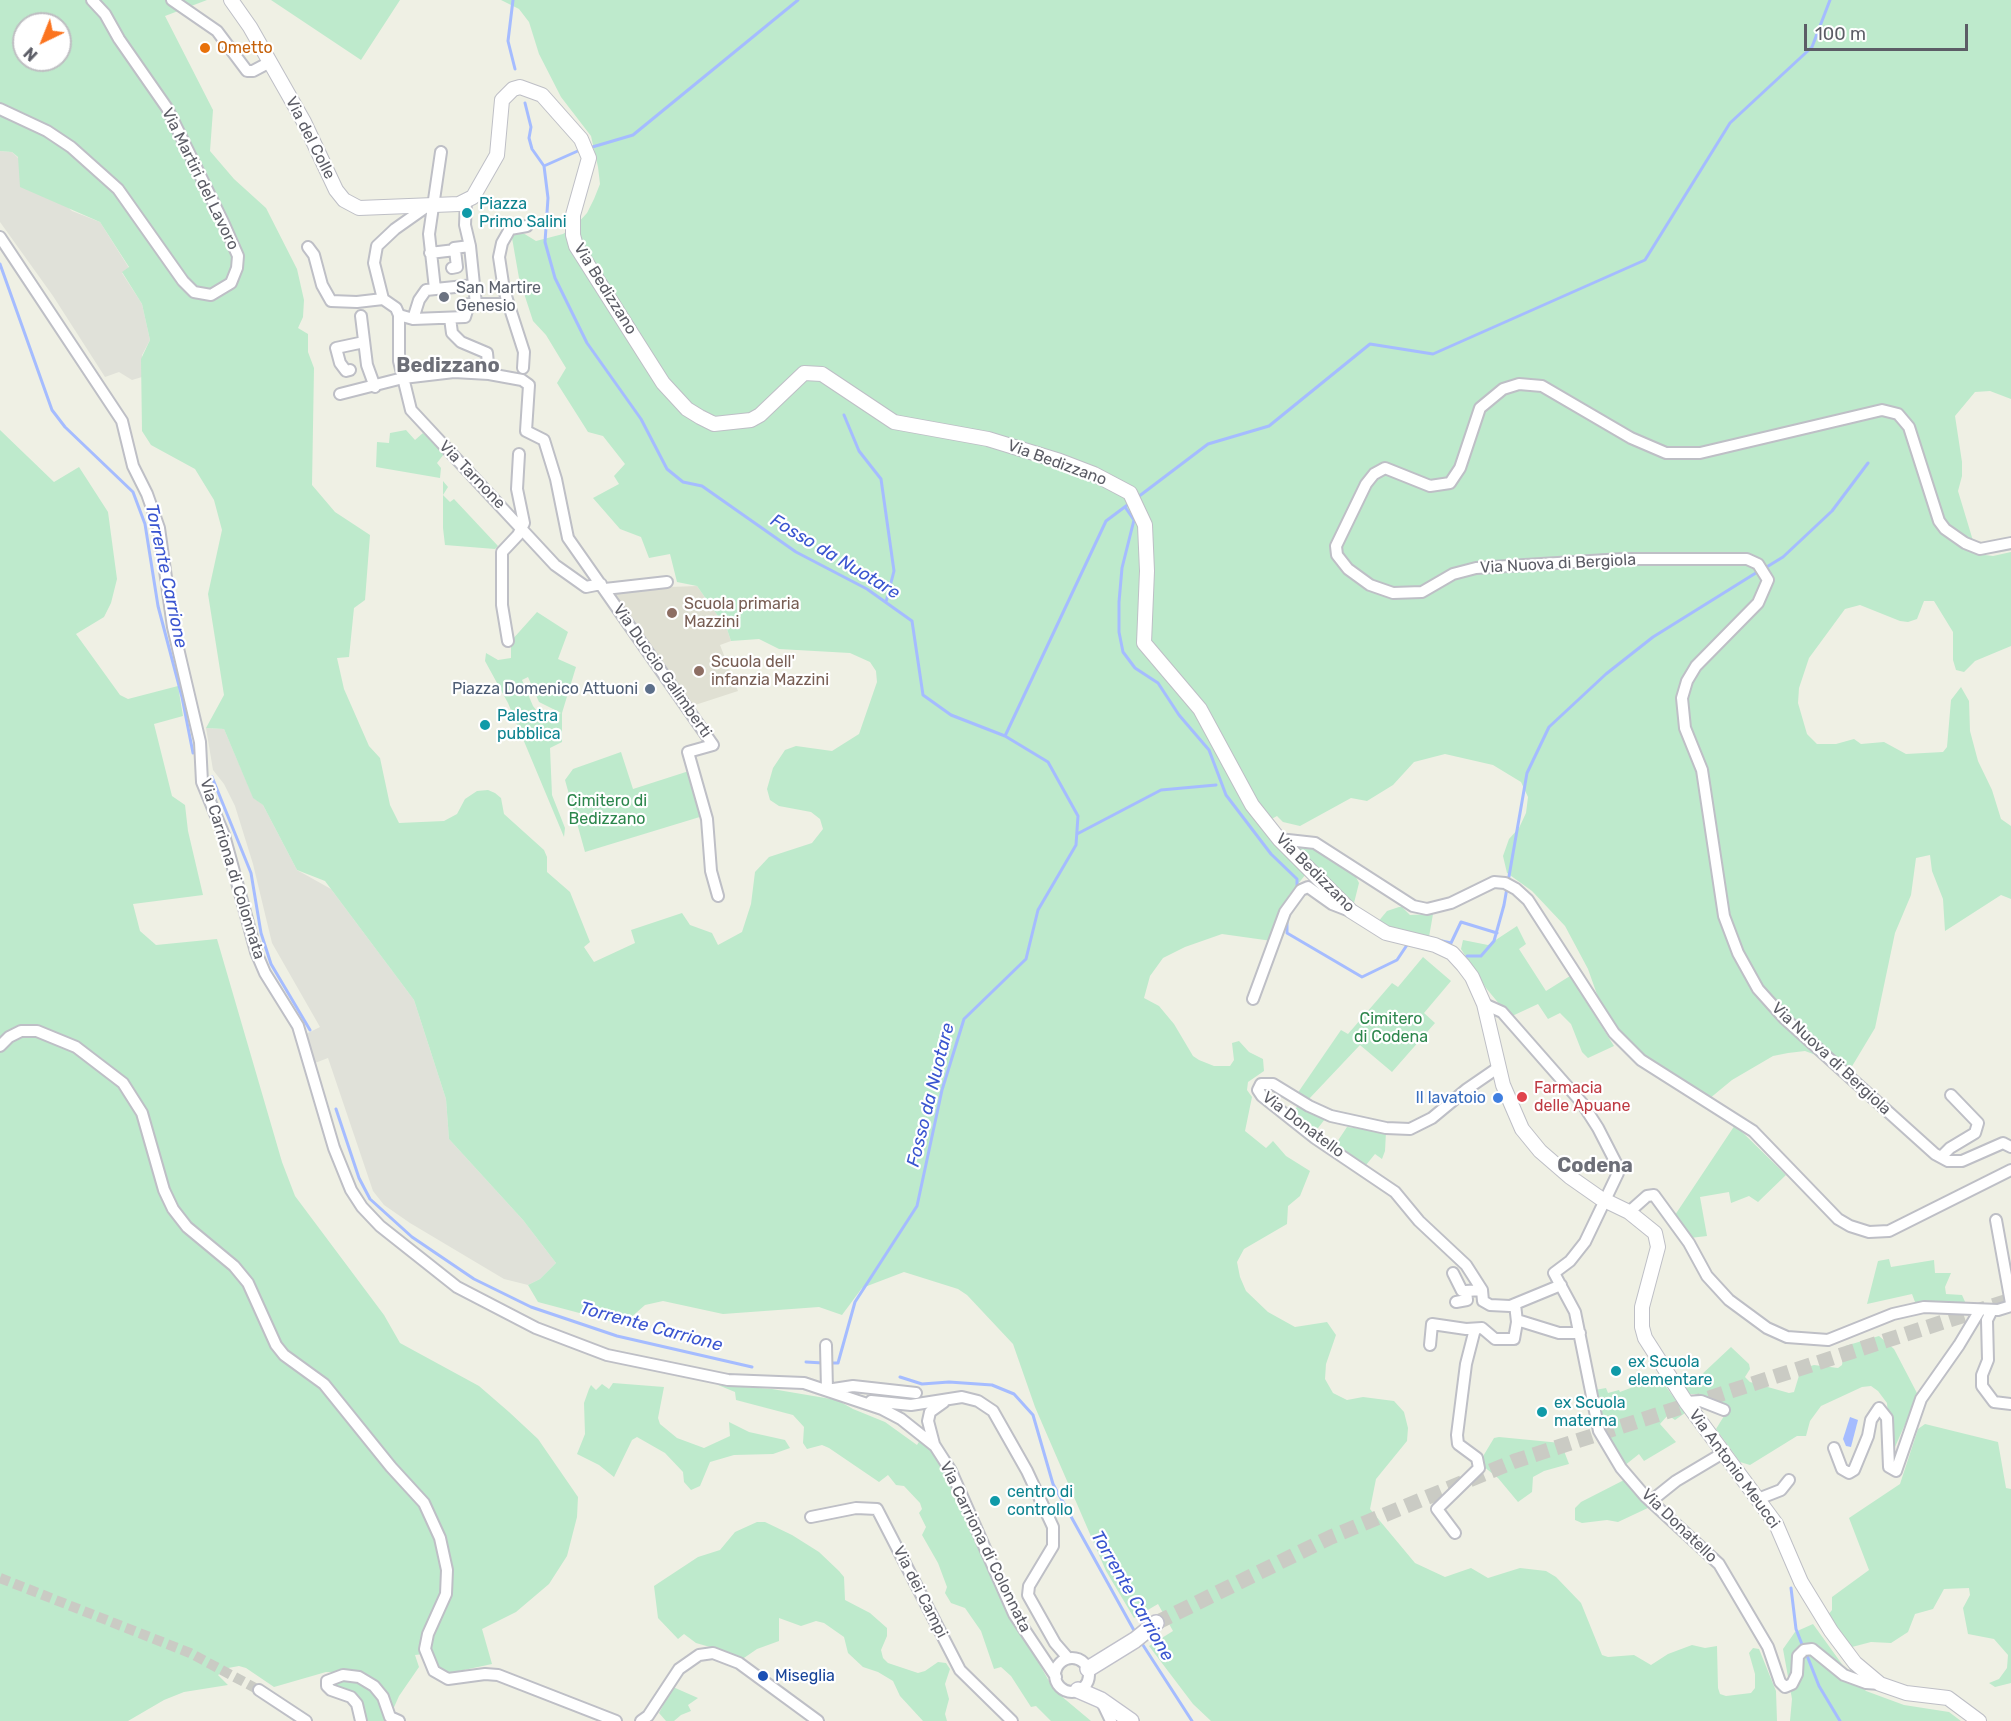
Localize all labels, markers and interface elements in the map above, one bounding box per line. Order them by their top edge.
north arrow [12,12,72,72]
scale bar [1807,12,1970,50]
text: 100 m [1815,23,1866,45]
place label: Ometto [217,38,273,58]
marker: Ometto [198,41,212,55]
text: N [20,43,41,65]
street label: Via del Colle [281,94,339,182]
street label: Via Martiri del Lavoro [157,105,243,253]
place label: Piazza Primo Salini [479,194,567,232]
marker: Piazza Primo Salini [460,206,474,220]
street label: Via Bedizzano [569,240,641,338]
place label: San Martire Genesio [456,278,541,316]
marker: San Martire Genesio [437,290,451,304]
district label: Bedizzano [396,354,500,378]
street label: Via Bedizzano [1005,436,1109,490]
street label: Via Tarnone [435,437,509,513]
water label: Torrente Carrione [140,502,192,650]
water label: Fosso da Nuotare [766,510,904,604]
street label: Via Nuova di Bergiola [1480,550,1636,578]
place label: Scuola primaria Mazzini [684,594,800,632]
street label: Via Duccio Galimberti [609,600,715,742]
marker: Scuola primaria Mazzini [665,606,679,620]
place label: Scuola dell' infanzia Mazzini [711,652,829,690]
marker: Scuola dell' infanzia Mazzini [692,664,706,678]
place label: Piazza Domenico Attuoni [452,679,638,699]
marker: Piazza Domenico Attuoni [643,682,657,696]
place label: Palestra pubblica [497,706,561,744]
marker: Palestra pubblica [478,718,492,732]
street label: Via Carriona di Colonnata [195,776,269,962]
park label: Cimitero di Bedizzano [567,791,647,829]
street label: Via Bedizzano [1271,829,1359,917]
street label: Via Nuova di Bergiola [1767,999,1895,1119]
park label: Cimitero di Codena [1354,1009,1428,1047]
water label: Fosso da Nuotare [903,1021,959,1169]
place label: Farmacia delle Apuane [1534,1078,1631,1116]
street label: Via Donatello [1258,1088,1348,1162]
place label: Il lavatoio [1415,1088,1486,1108]
marker: Farmacia delle Apuane [1515,1090,1529,1104]
marker: Il lavatoio [1491,1091,1505,1105]
district label: Codena [1557,1154,1633,1178]
water label: Torrente Carrione [577,1298,725,1356]
place label: ex Scuola elementare [1628,1352,1713,1390]
marker: ex Scuola elementare [1609,1364,1623,1378]
place label: ex Scuola materna [1554,1393,1626,1431]
marker: ex Scuola materna [1535,1405,1549,1419]
street label: Via Antonio Meucci [1684,1406,1784,1532]
street label: Via Carriona di Colonnata [935,1458,1035,1636]
place label: centro di controllo [1007,1482,1073,1520]
street label: Via Donatello [1637,1485,1721,1567]
marker: centro di controllo [988,1494,1002,1508]
water label: Torrente Carrione [1086,1527,1178,1665]
street label: Via dei Campi [889,1543,951,1641]
place label: Miseglia [775,1666,835,1686]
marker: Miseglia [756,1669,770,1683]

